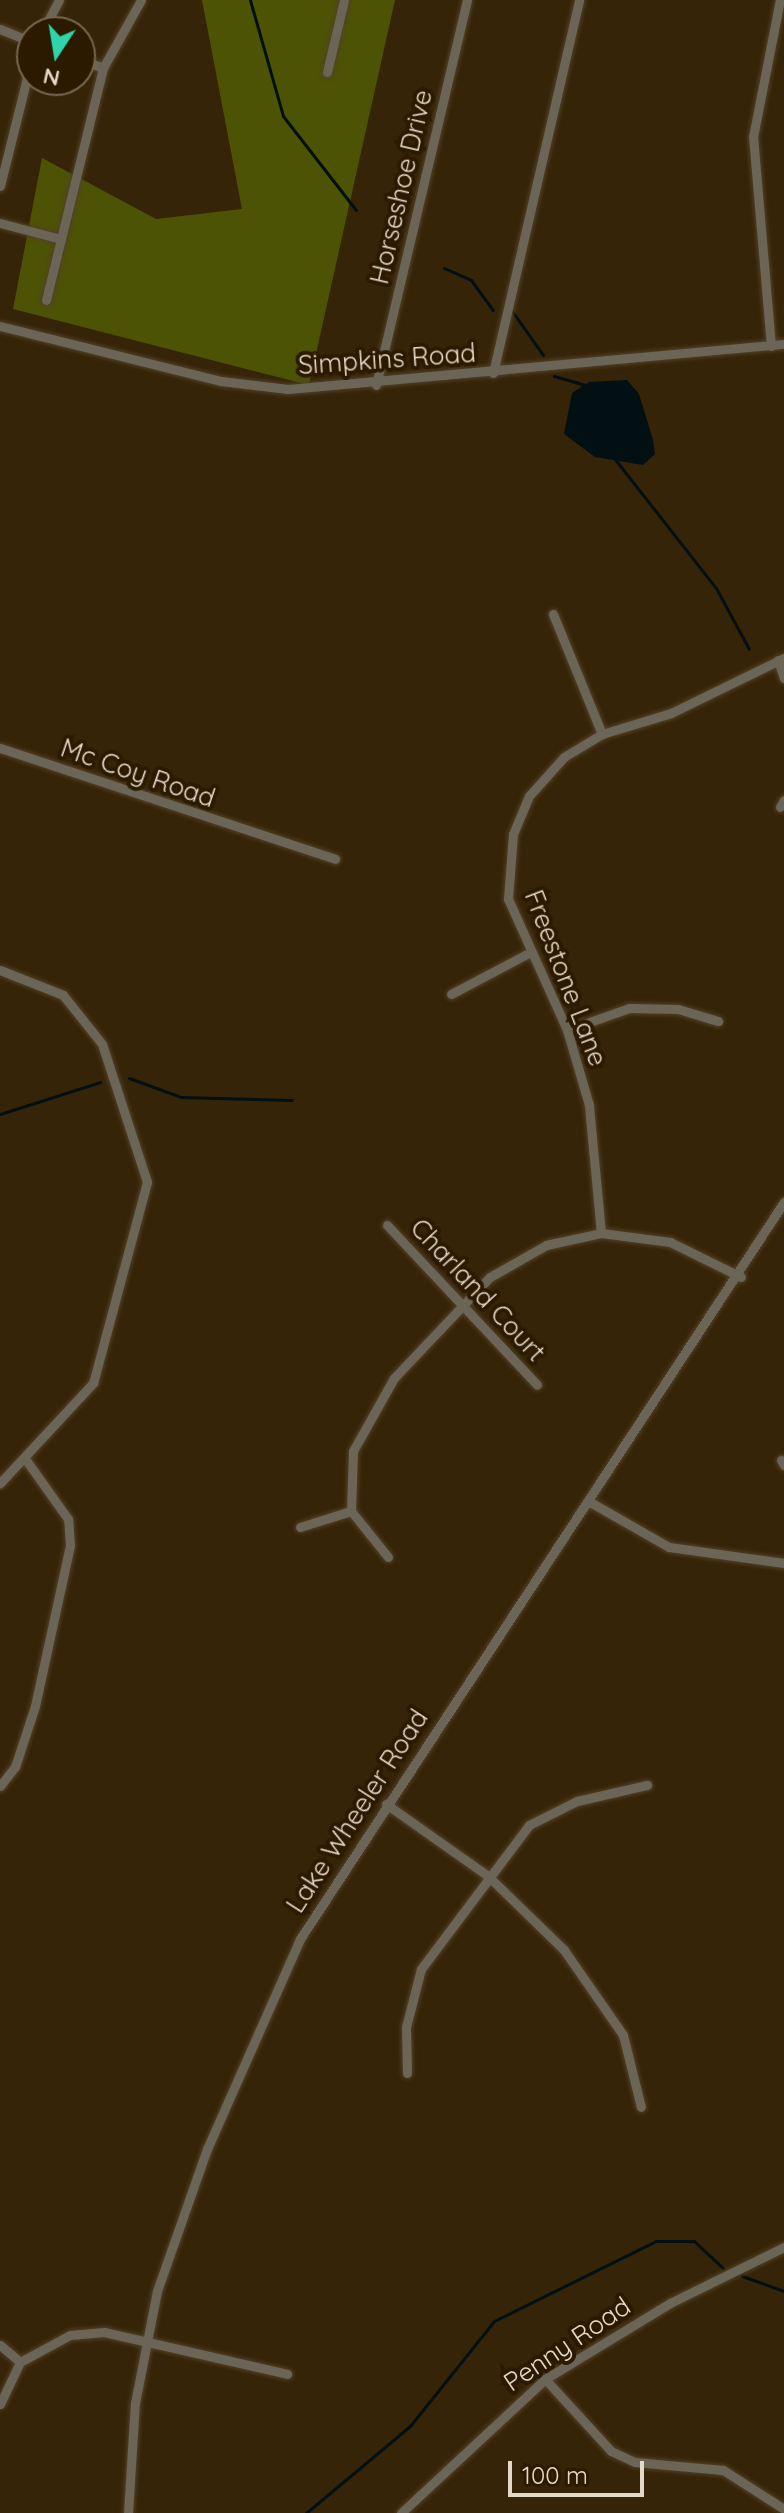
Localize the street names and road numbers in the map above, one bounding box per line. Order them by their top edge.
street label: Horseshoe Drive [363,87,439,287]
street label: Simpkins Road [297,337,477,381]
street label: Mc Coy Road [57,732,219,814]
street label: Freestone Lane [518,886,614,1070]
street label: Charland Court [404,1212,552,1368]
street label: Lake Wheeler Road [280,1704,434,1918]
street label: Penny Road [498,2290,636,2398]

